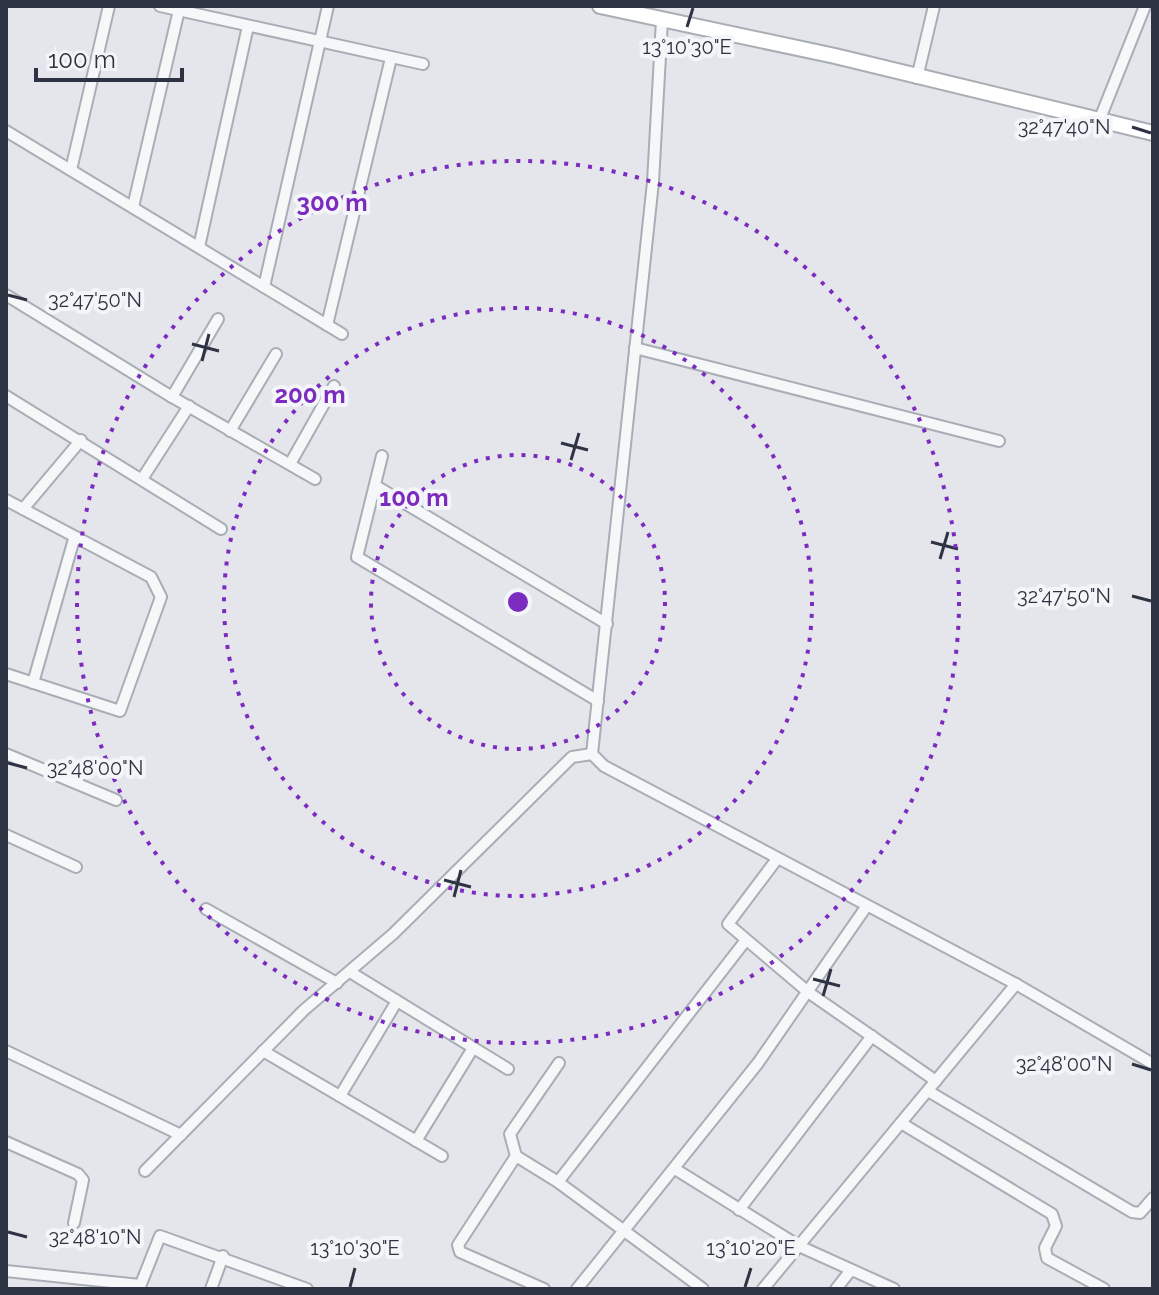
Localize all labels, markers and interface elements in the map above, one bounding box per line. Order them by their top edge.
scale bar [36,32,182,82]
text: 13°10'30"E [642,35,732,59]
text: 100 m [48,45,116,74]
text: 32°47'40"N [1018,115,1110,139]
text: 300 m [297,188,367,217]
text: 32°47'50"N [48,288,142,312]
text: 200 m [274,380,346,409]
text: 100 m [379,483,449,512]
text: 32°47'50"N [1017,584,1111,608]
centre of rings [504,588,532,616]
text: 32°48'00"N [47,756,143,780]
text: 32°48'00"N [1016,1052,1112,1076]
text: 32°48'10"N [48,1225,142,1249]
text: 13°10'30"E [310,1236,400,1260]
text: 13°10'20"E [706,1236,796,1260]

